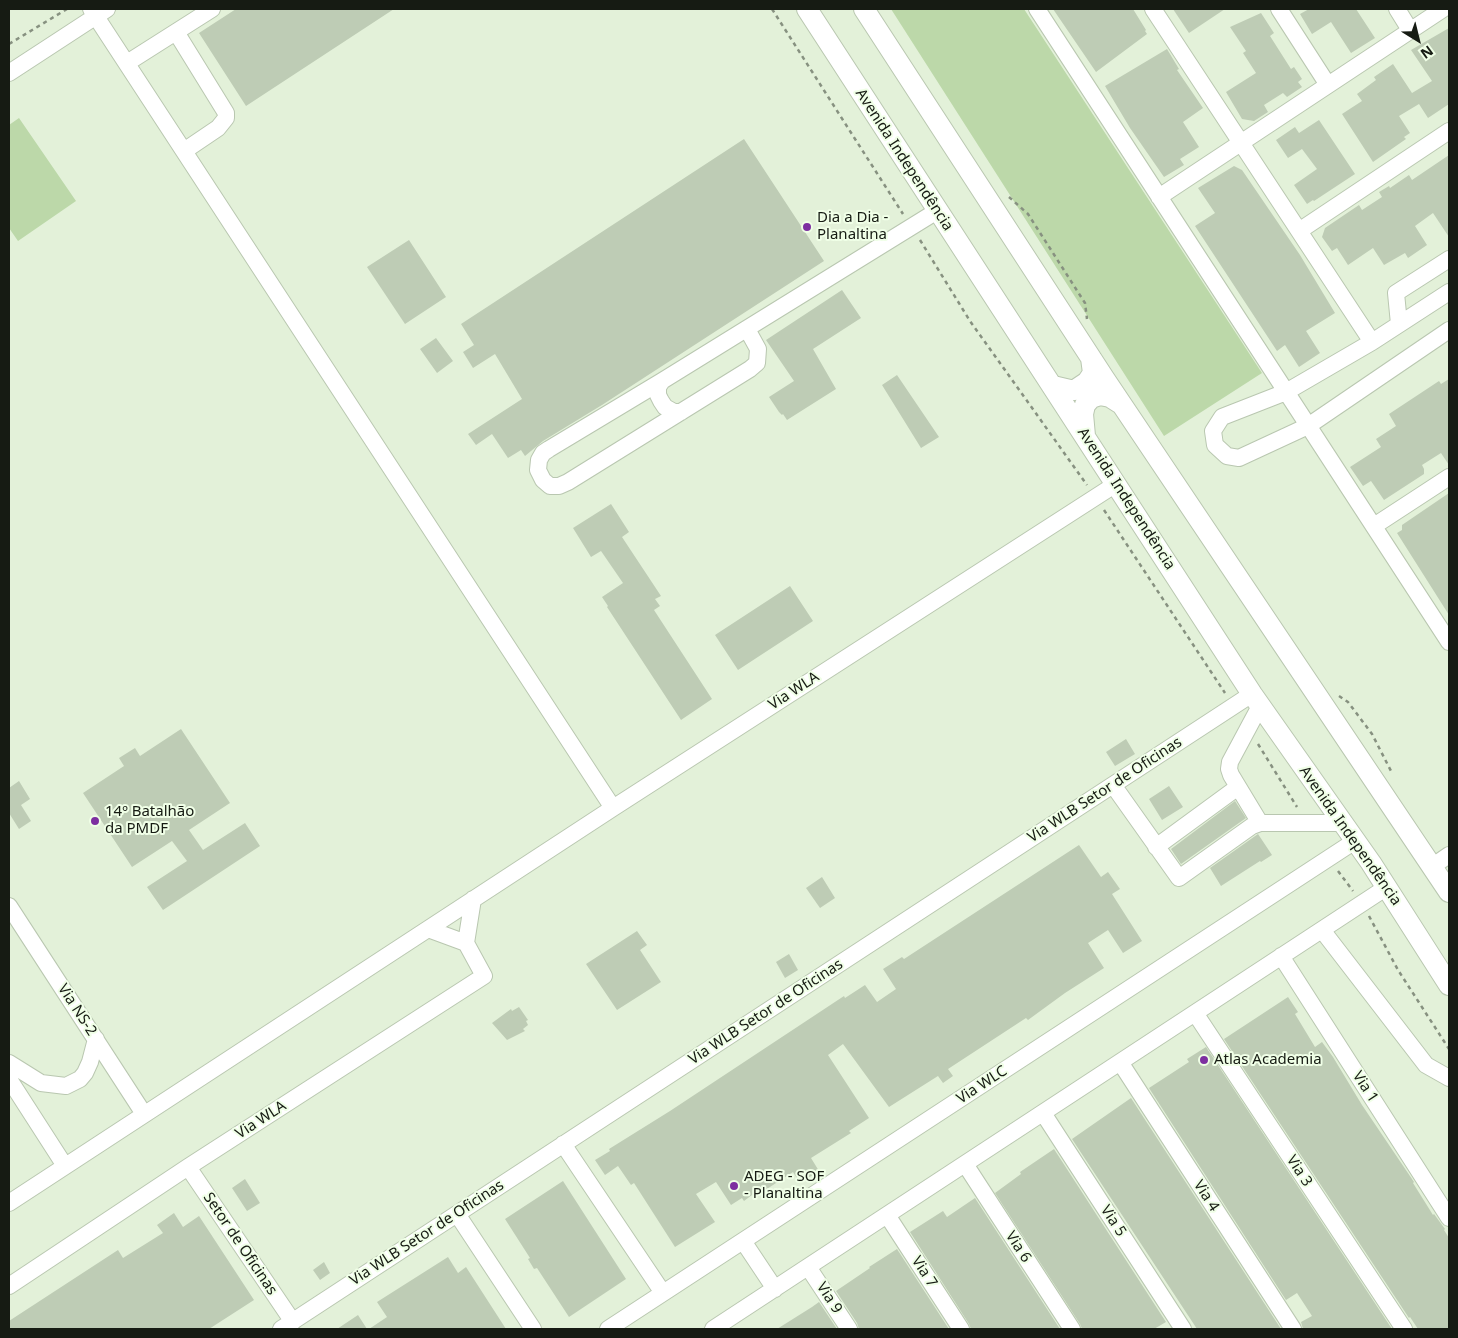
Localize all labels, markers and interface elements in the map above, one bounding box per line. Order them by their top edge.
north arrow [1393,15,1443,65]
text: N [1417,42,1437,64]
street label: Avenida Independência [851,86,957,234]
place label: Dia a Dia - Planaltina [817,209,888,244]
marker: Dia a Dia - Planaltina [801,221,813,233]
street label: Avenida Independência [1073,425,1179,573]
street label: Via WLA [765,668,823,714]
street label: Via WLB Setor de Oficinas [1025,733,1185,847]
street label: Avenida Independência [1295,763,1405,909]
place label: 14º Batalhão da PMDF [105,803,194,838]
marker: 14º Batalhão da PMDF [89,815,101,827]
street label: Via WLB Setor de Oficinas [686,955,846,1069]
street label: Via NS-2 [54,981,100,1039]
place label: Atlas Academia [1214,1051,1322,1069]
marker: Atlas Academia [1198,1054,1210,1066]
street label: Via WLC [954,1062,1010,1108]
street label: Via 1 [1348,1068,1382,1106]
street label: Via WLA [232,1097,290,1143]
street label: Via 3 [1282,1152,1316,1190]
place label: ADEG - SOF - Planaltina [744,1168,824,1203]
street label: Via WLB Setor de Oficinas [347,1176,507,1290]
street label: Via 4 [1189,1177,1223,1215]
marker: ADEG - SOF - Planaltina [728,1180,740,1192]
street label: Setor de Oficinas [199,1189,281,1299]
street label: Via 5 [1096,1202,1130,1240]
street label: Via 6 [1001,1228,1035,1266]
street label: Via 7 [907,1253,941,1291]
street label: Via 9 [812,1279,846,1317]

